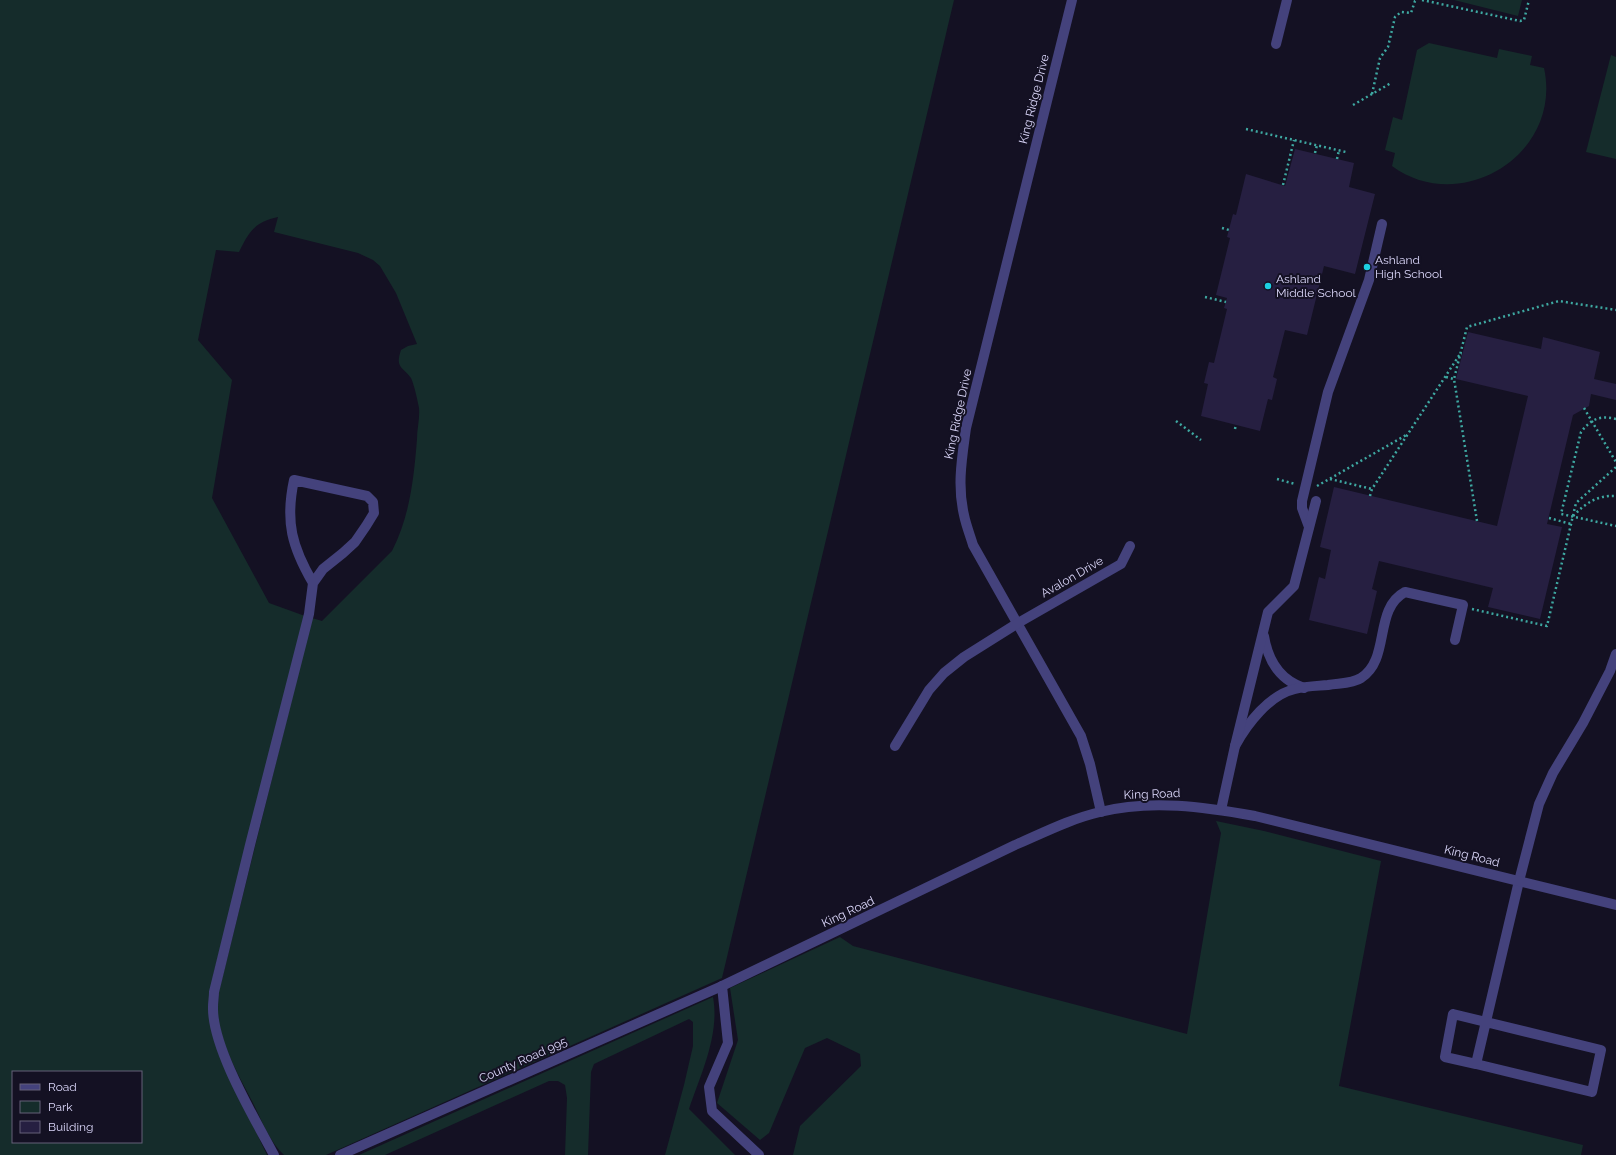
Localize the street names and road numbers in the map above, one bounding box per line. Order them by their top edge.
street label: King Ridge Drive [1016,53,1052,145]
street label: King Ridge Drive [942,368,974,460]
street label: Avalon Drive [1038,554,1106,600]
street label: King Road [1123,786,1181,802]
street label: King Road [1443,842,1501,870]
street label: King Road [819,894,877,930]
street label: County Road 995 [477,1034,570,1086]

